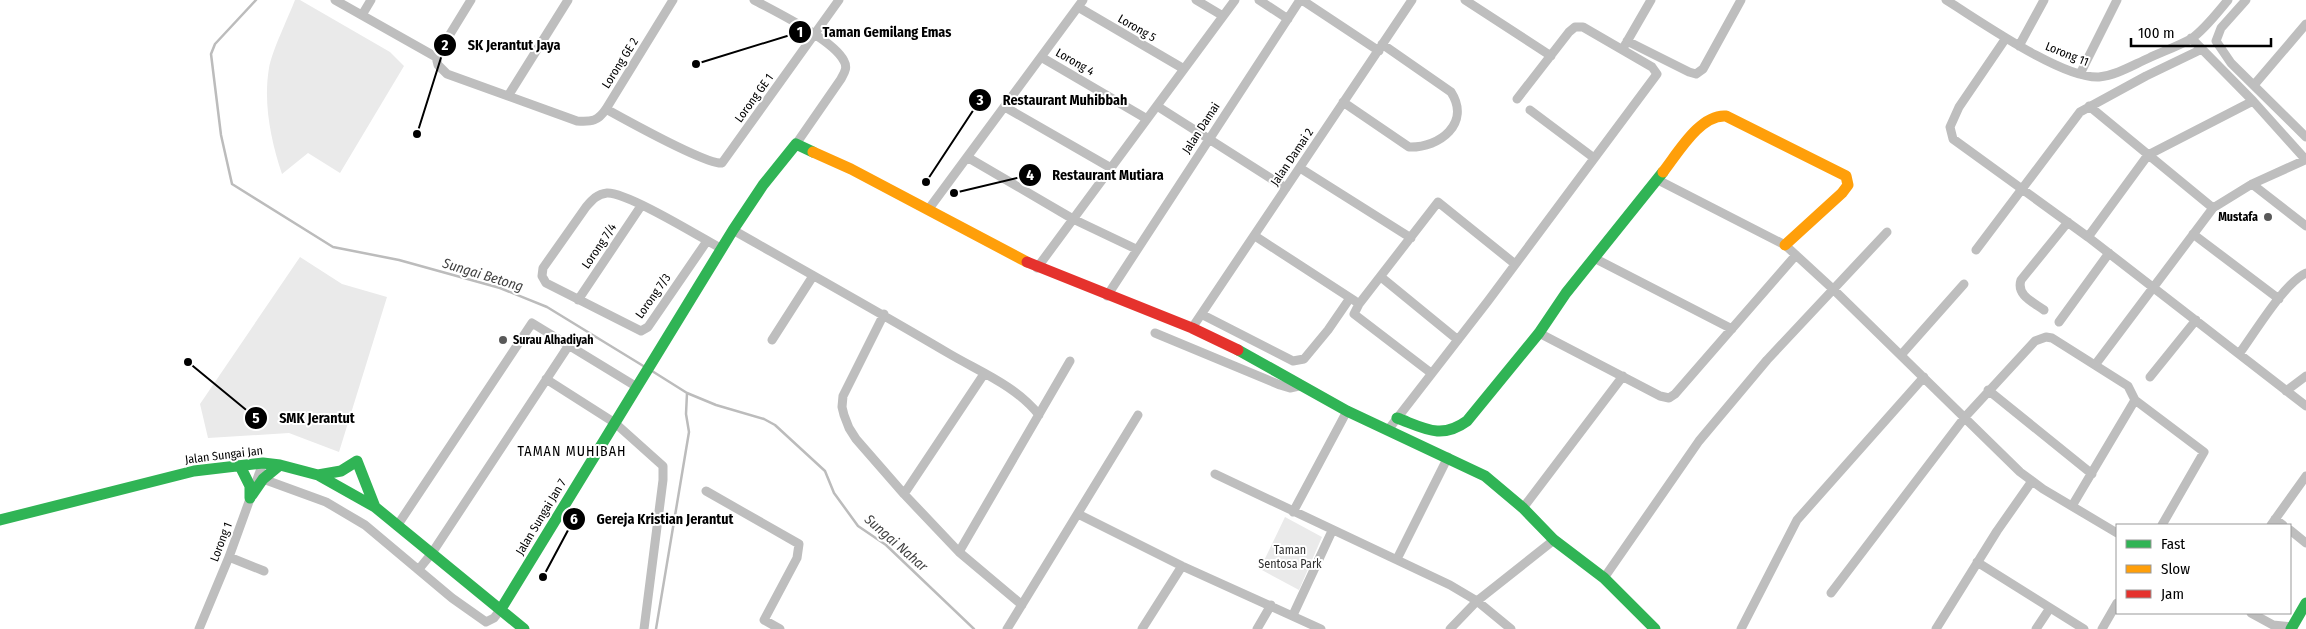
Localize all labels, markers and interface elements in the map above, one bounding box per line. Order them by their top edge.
street label: Lorong 5 [1115,11,1159,45]
scale bar [2131,15,2271,47]
callout: Taman Gemilang Emas [787,18,961,47]
text: 1 [797,23,803,41]
text: Taman Gemilang Emas [823,24,951,41]
text: 100 m [2138,24,2175,42]
callout: SK Jerantut Jaya [432,30,570,59]
street label: Lorong GE 2 [599,35,641,91]
text: 2 [441,36,449,54]
text: SK Jerantut Jaya [468,37,560,54]
street label: Lorong 11 [2043,39,2091,69]
street label: Lorong 4 [1053,45,1097,79]
street label: Lorong GE 1 [732,71,776,125]
callout: Restaurant Muhibbah [968,85,1137,114]
text: 3 [975,91,984,109]
text: Restaurant Muhibbah [1003,92,1127,109]
street label: Jalan Damai [1179,100,1223,156]
street label: Jalan Damai 2 [1268,126,1316,188]
callout: Restaurant Mutiara [1018,160,1174,189]
text: 4 [1026,166,1034,184]
text: Restaurant Mutiara [1052,167,1164,184]
place label: Mustafa [2218,210,2258,224]
marker: Mustafa [2262,211,2274,223]
street label: Lorong 7/4 [579,221,619,271]
water label: Sungai Betong [440,254,525,295]
street label: Lorong 7/3 [633,271,673,321]
place label: Surau Alhadiyah [513,333,594,347]
marker: Surau Alhadiyah [497,334,509,346]
callout: SMK Jerantut [244,404,364,433]
text: 5 [252,409,260,427]
text: SMK Jerantut [279,410,356,427]
street label: Jalan Sungai Jan [184,443,264,467]
district label: TAMAN MUHIBAH [517,443,627,460]
street label: Jalan Sungai Jan 7 [513,476,569,557]
callout: Gereja Kristian Jerantut [562,504,744,533]
text: 6 [570,510,578,528]
water label: Sungai Nahar [860,510,932,576]
text: Gereja Kristian Jerantut [597,511,734,528]
street label: Lorong 1 [207,520,235,564]
legend [2116,524,2291,614]
text: Fast [2161,535,2185,553]
park label: Taman Sentosa Park [1258,543,1322,571]
text: Slow [2161,560,2190,578]
text: Jam [2161,585,2184,603]

